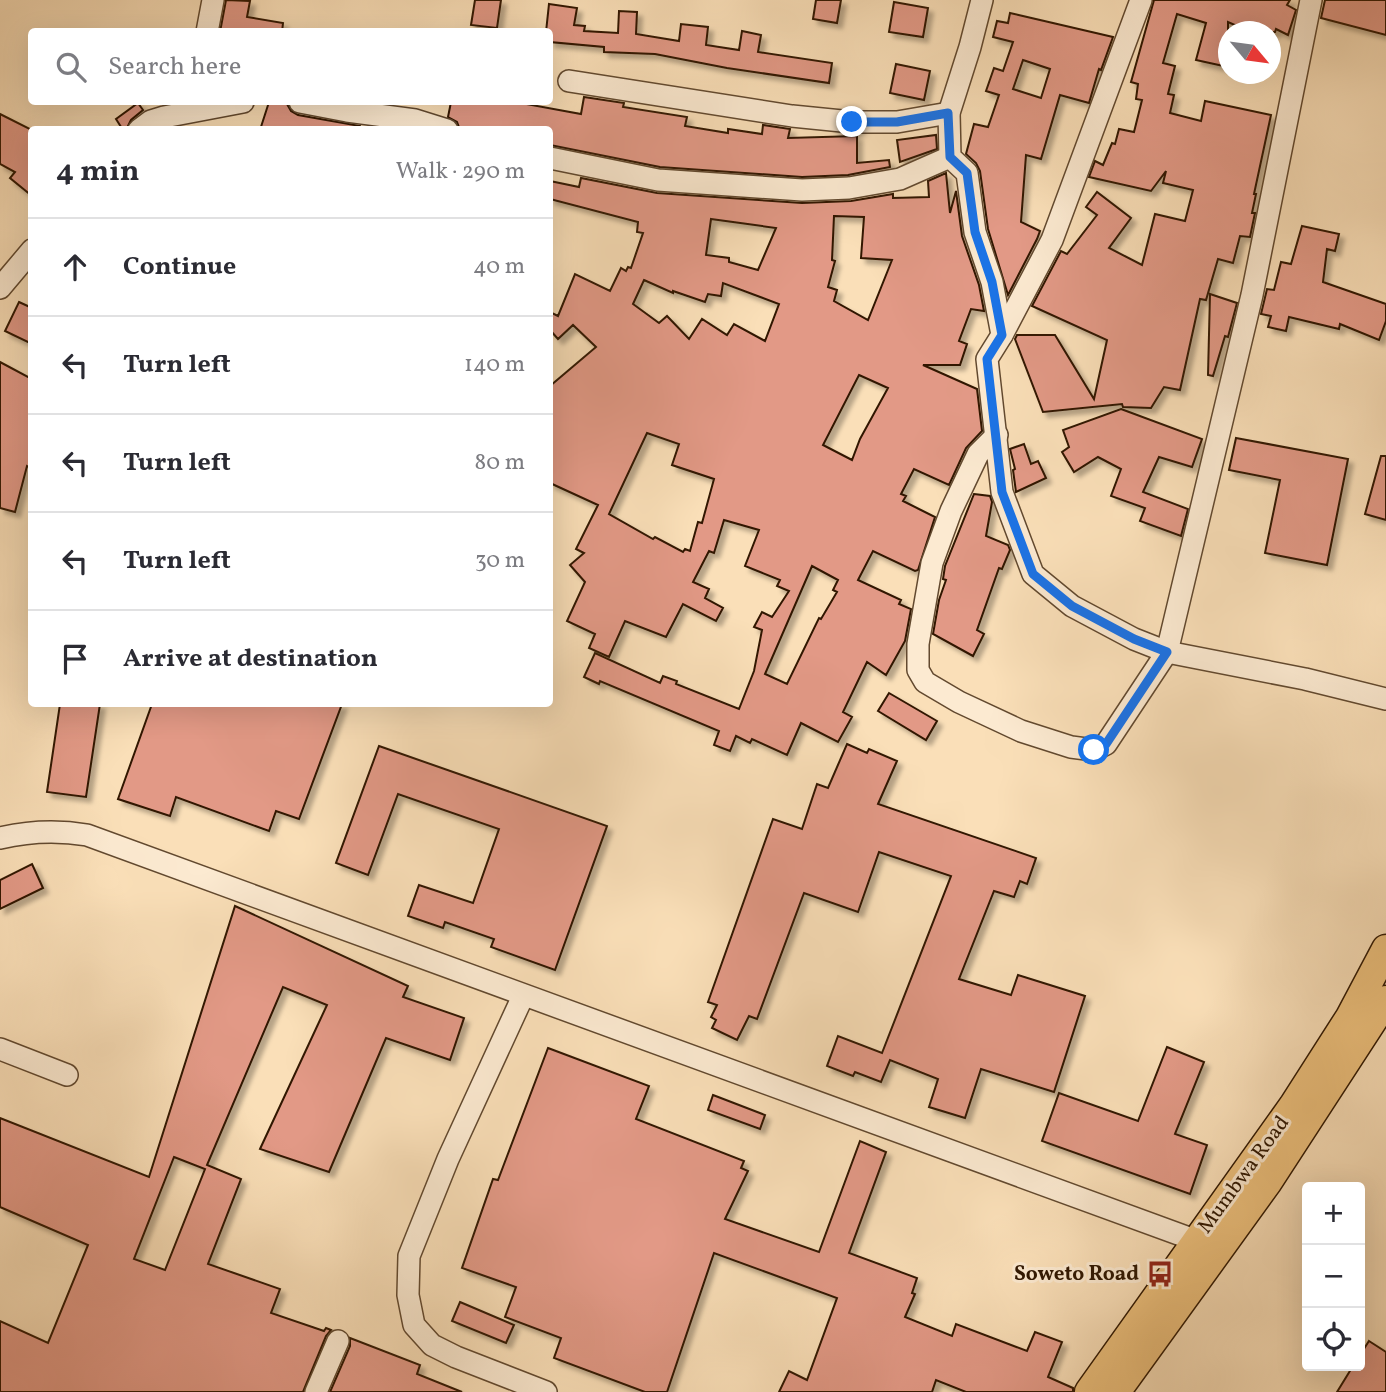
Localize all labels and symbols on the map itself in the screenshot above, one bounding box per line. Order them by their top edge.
north arrow [1218,21,1281,84]
route end [836,106,867,137]
route start [1078,734,1109,765]
street label: Mumbwa Road [1191,1110,1297,1240]
bus stop icon: Soweto Road [1145,1259,1175,1289]
place label: Soweto Road [1014,1260,1139,1289]

